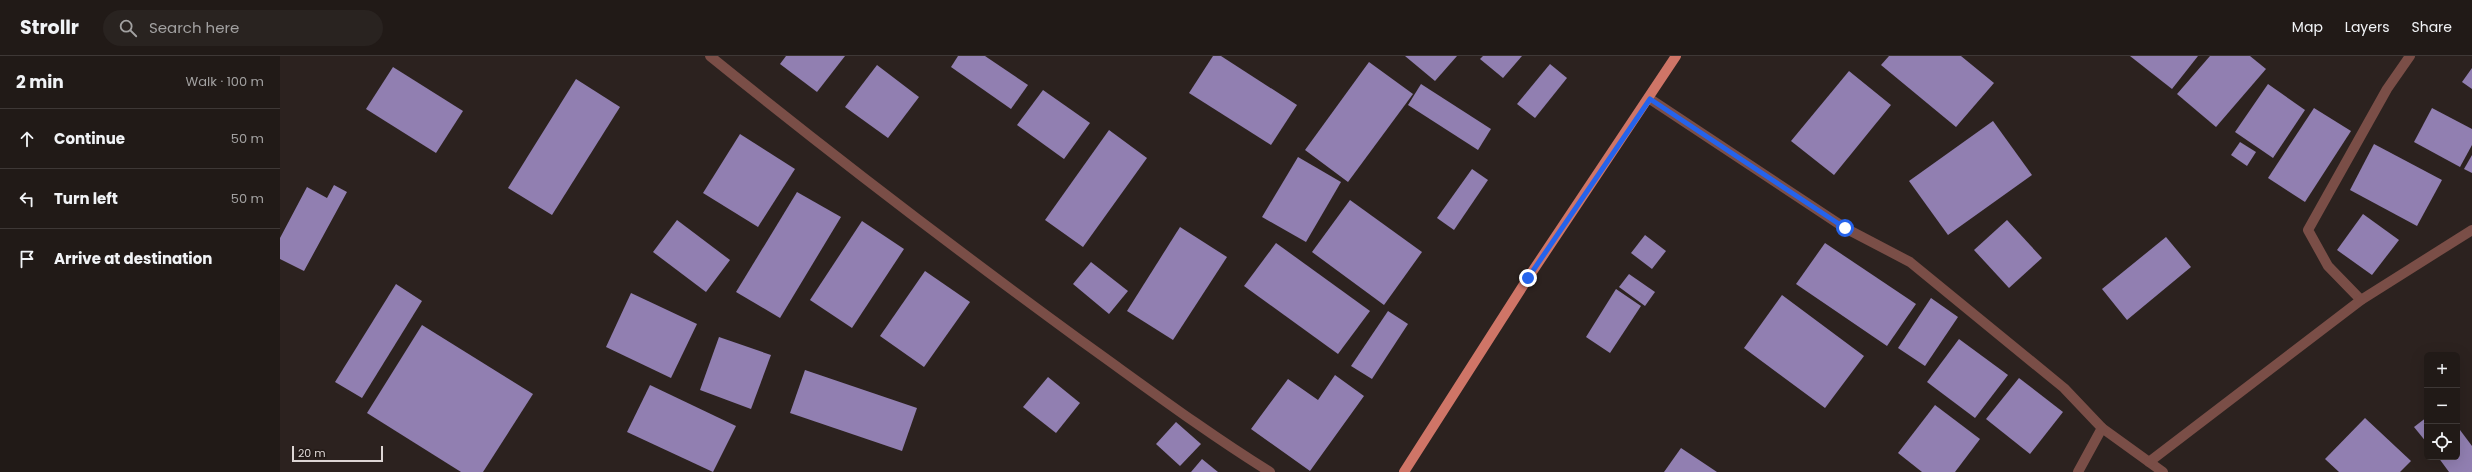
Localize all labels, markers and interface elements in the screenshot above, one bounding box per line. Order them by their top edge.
search box [103,10,383,46]
text: Strollr [20,14,79,41]
icon: search [117,17,139,39]
text: Search here [149,17,239,38]
text: Map [2292,17,2323,37]
text: Layers [2345,17,2389,37]
text: Share [2411,17,2452,37]
text: 2 min [16,70,64,94]
text: Walk · 100 m [186,72,264,91]
icon: ahead [16,128,38,150]
text: Continue [54,128,125,149]
text: 50 m [231,129,264,148]
icon: left [16,188,38,210]
text: Turn left [54,188,118,209]
text: 50 m [231,189,264,208]
route start [1836,219,1854,237]
icon: arrive [16,248,38,270]
text: Arrive at destination [54,248,212,269]
route end [1519,269,1537,287]
map controls [2424,352,2460,460]
button: + [2424,352,2460,388]
button: − [2424,388,2460,424]
button: locate [2424,424,2460,460]
scale bar [292,444,383,463]
text: 20 m [298,445,326,461]

